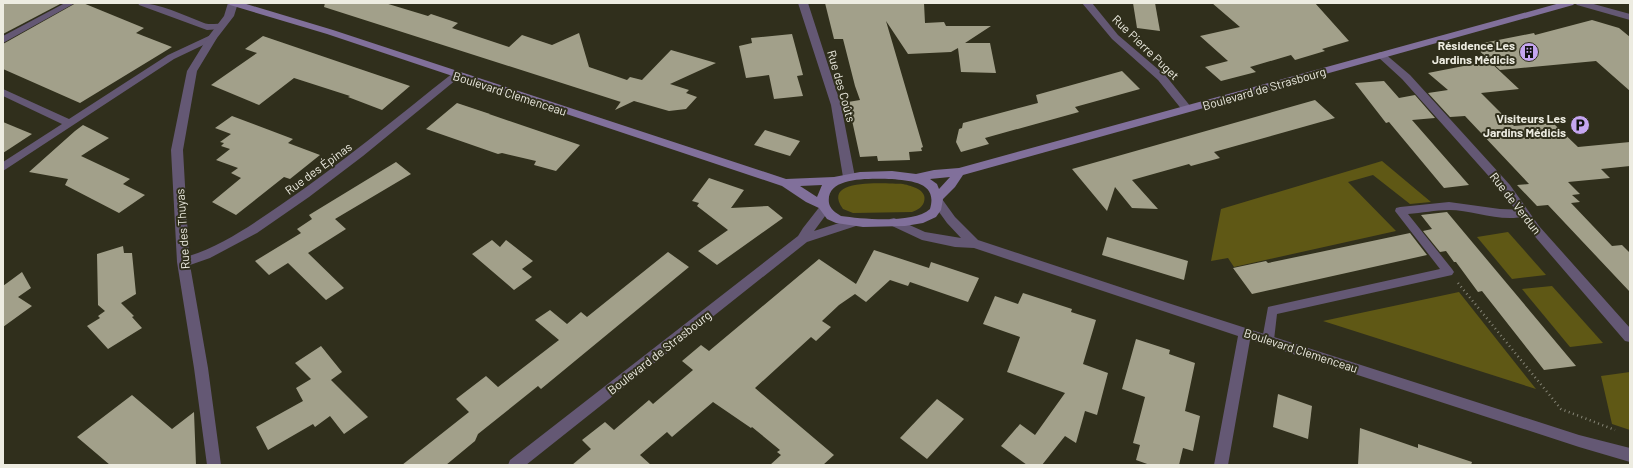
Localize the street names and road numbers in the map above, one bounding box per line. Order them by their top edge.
street label: Rue Pierre Puget [1110,12,1182,82]
street label: Rue des Coûts [825,48,859,124]
street label: Boulevard de Strasbourg [1201,64,1327,112]
street label: Boulevard Clemenceau [451,68,569,118]
street label: Rue des Épinas [282,139,354,197]
street label: Rue de Verdun [1488,169,1544,237]
street label: Rue des Thuyas [172,188,192,270]
street label: Boulevard de Strasbourg [604,307,714,397]
street label: Boulevard Clemenceau [1242,325,1360,375]

